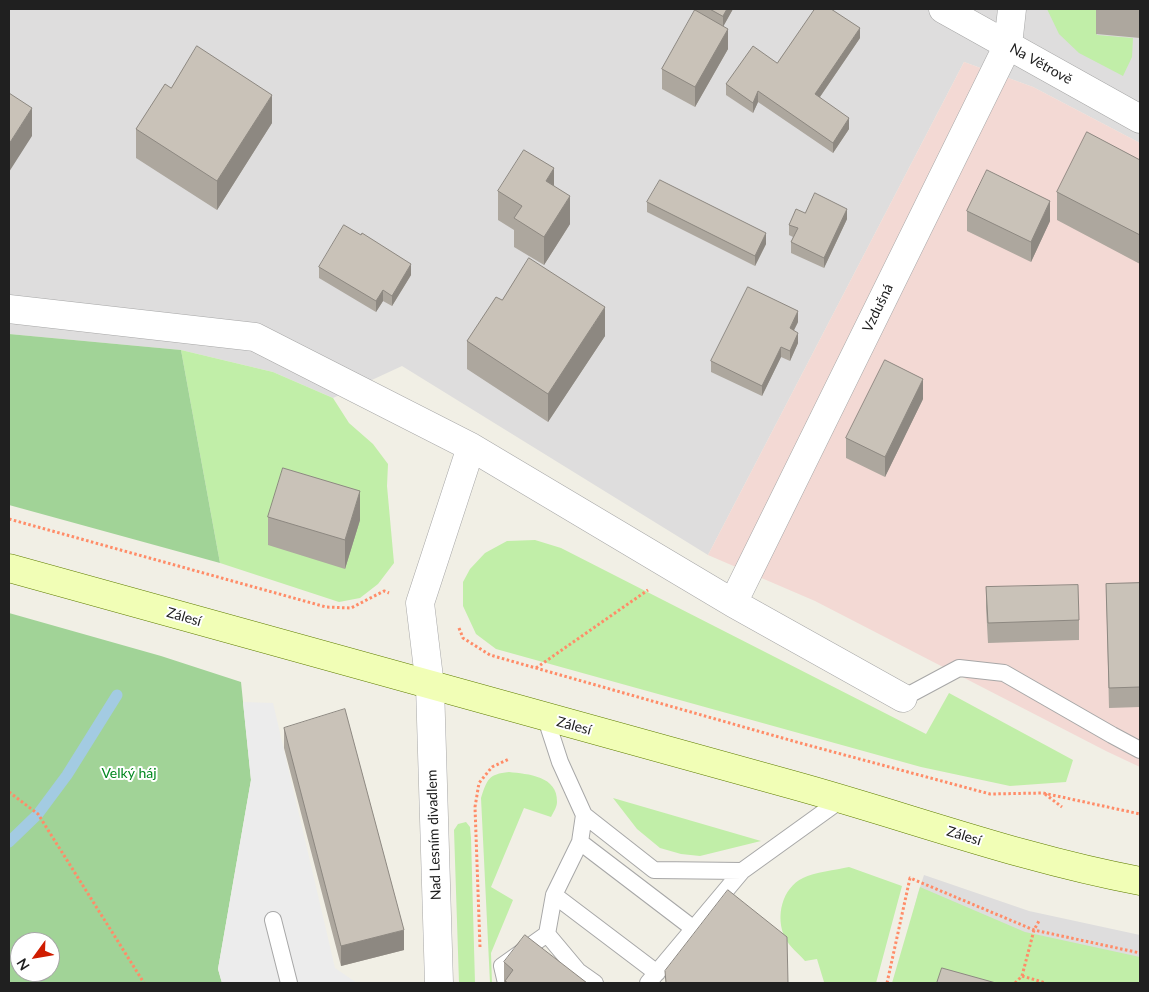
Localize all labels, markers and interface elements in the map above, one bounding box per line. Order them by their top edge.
street label: Na Větrově [1007,40,1075,88]
street label: Vzdušná [859,281,897,335]
street label: Zálesí [165,604,203,630]
street label: Zálesí [555,713,593,739]
park label: Velký háj [101,765,157,781]
street label: Nad Lesním divadlem [423,769,445,901]
street label: Zálesí [945,823,983,849]
north arrow [10,932,60,982]
text: N [13,956,33,974]

